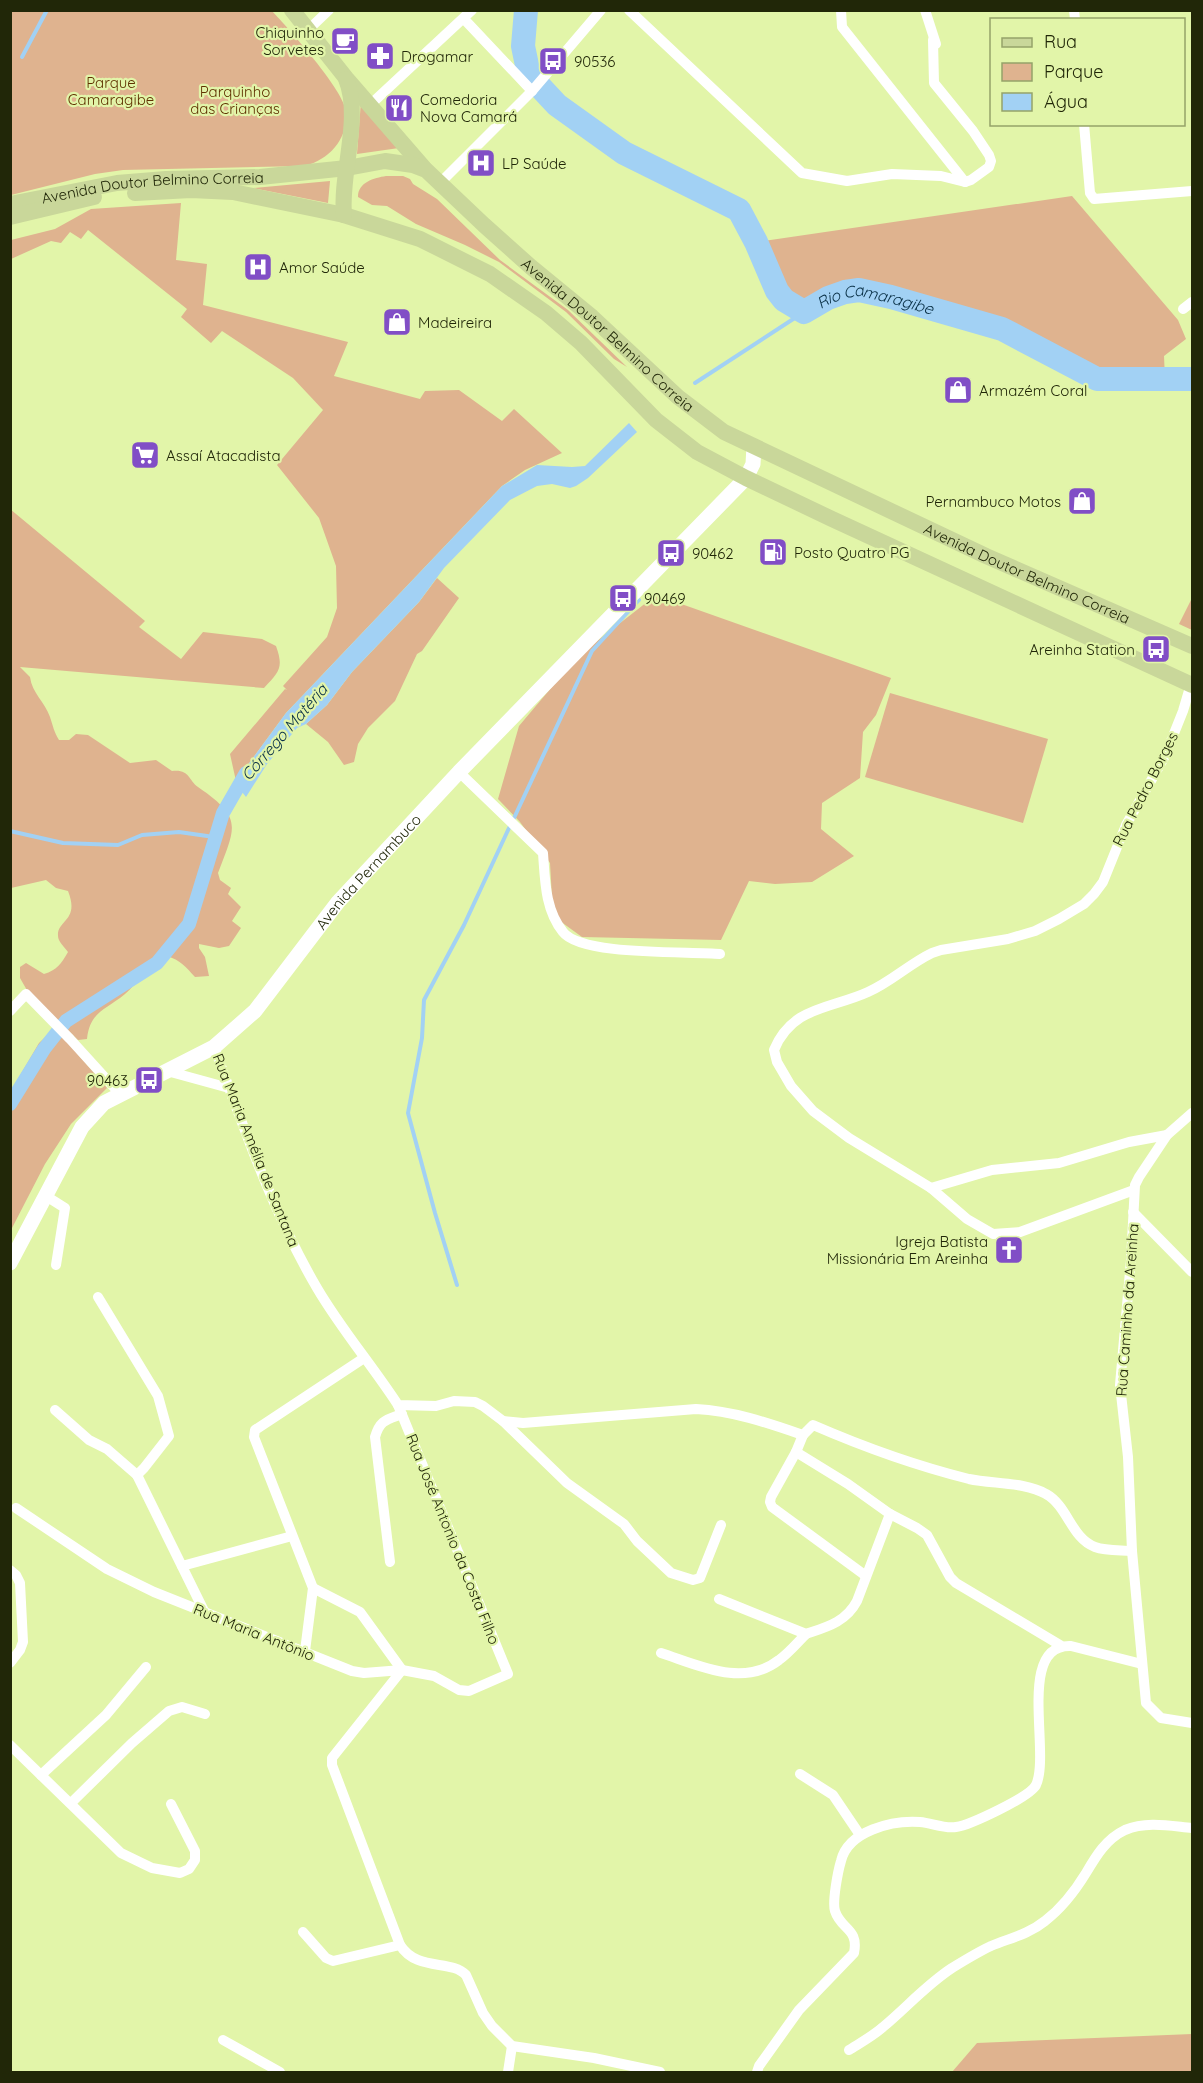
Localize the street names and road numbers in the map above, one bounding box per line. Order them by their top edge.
street label: Avenida Doutor Belmino Correia [40,167,264,207]
street label: Avenida Doutor Belmino Correia [518,254,698,415]
street label: Avenida Doutor Belmino Correia [921,519,1133,627]
street label: Rua Pedro Borges [1108,729,1182,849]
street label: Avenida Pernambuco [311,810,425,933]
street label: Rua Maria Amélia de Santana [208,1051,304,1249]
street label: Rua Caminho da Areinha [1111,1223,1143,1397]
street label: Rua José Antonio da Costa Filho [402,1431,504,1647]
street label: Rua Maria Antônio [191,1599,317,1665]

